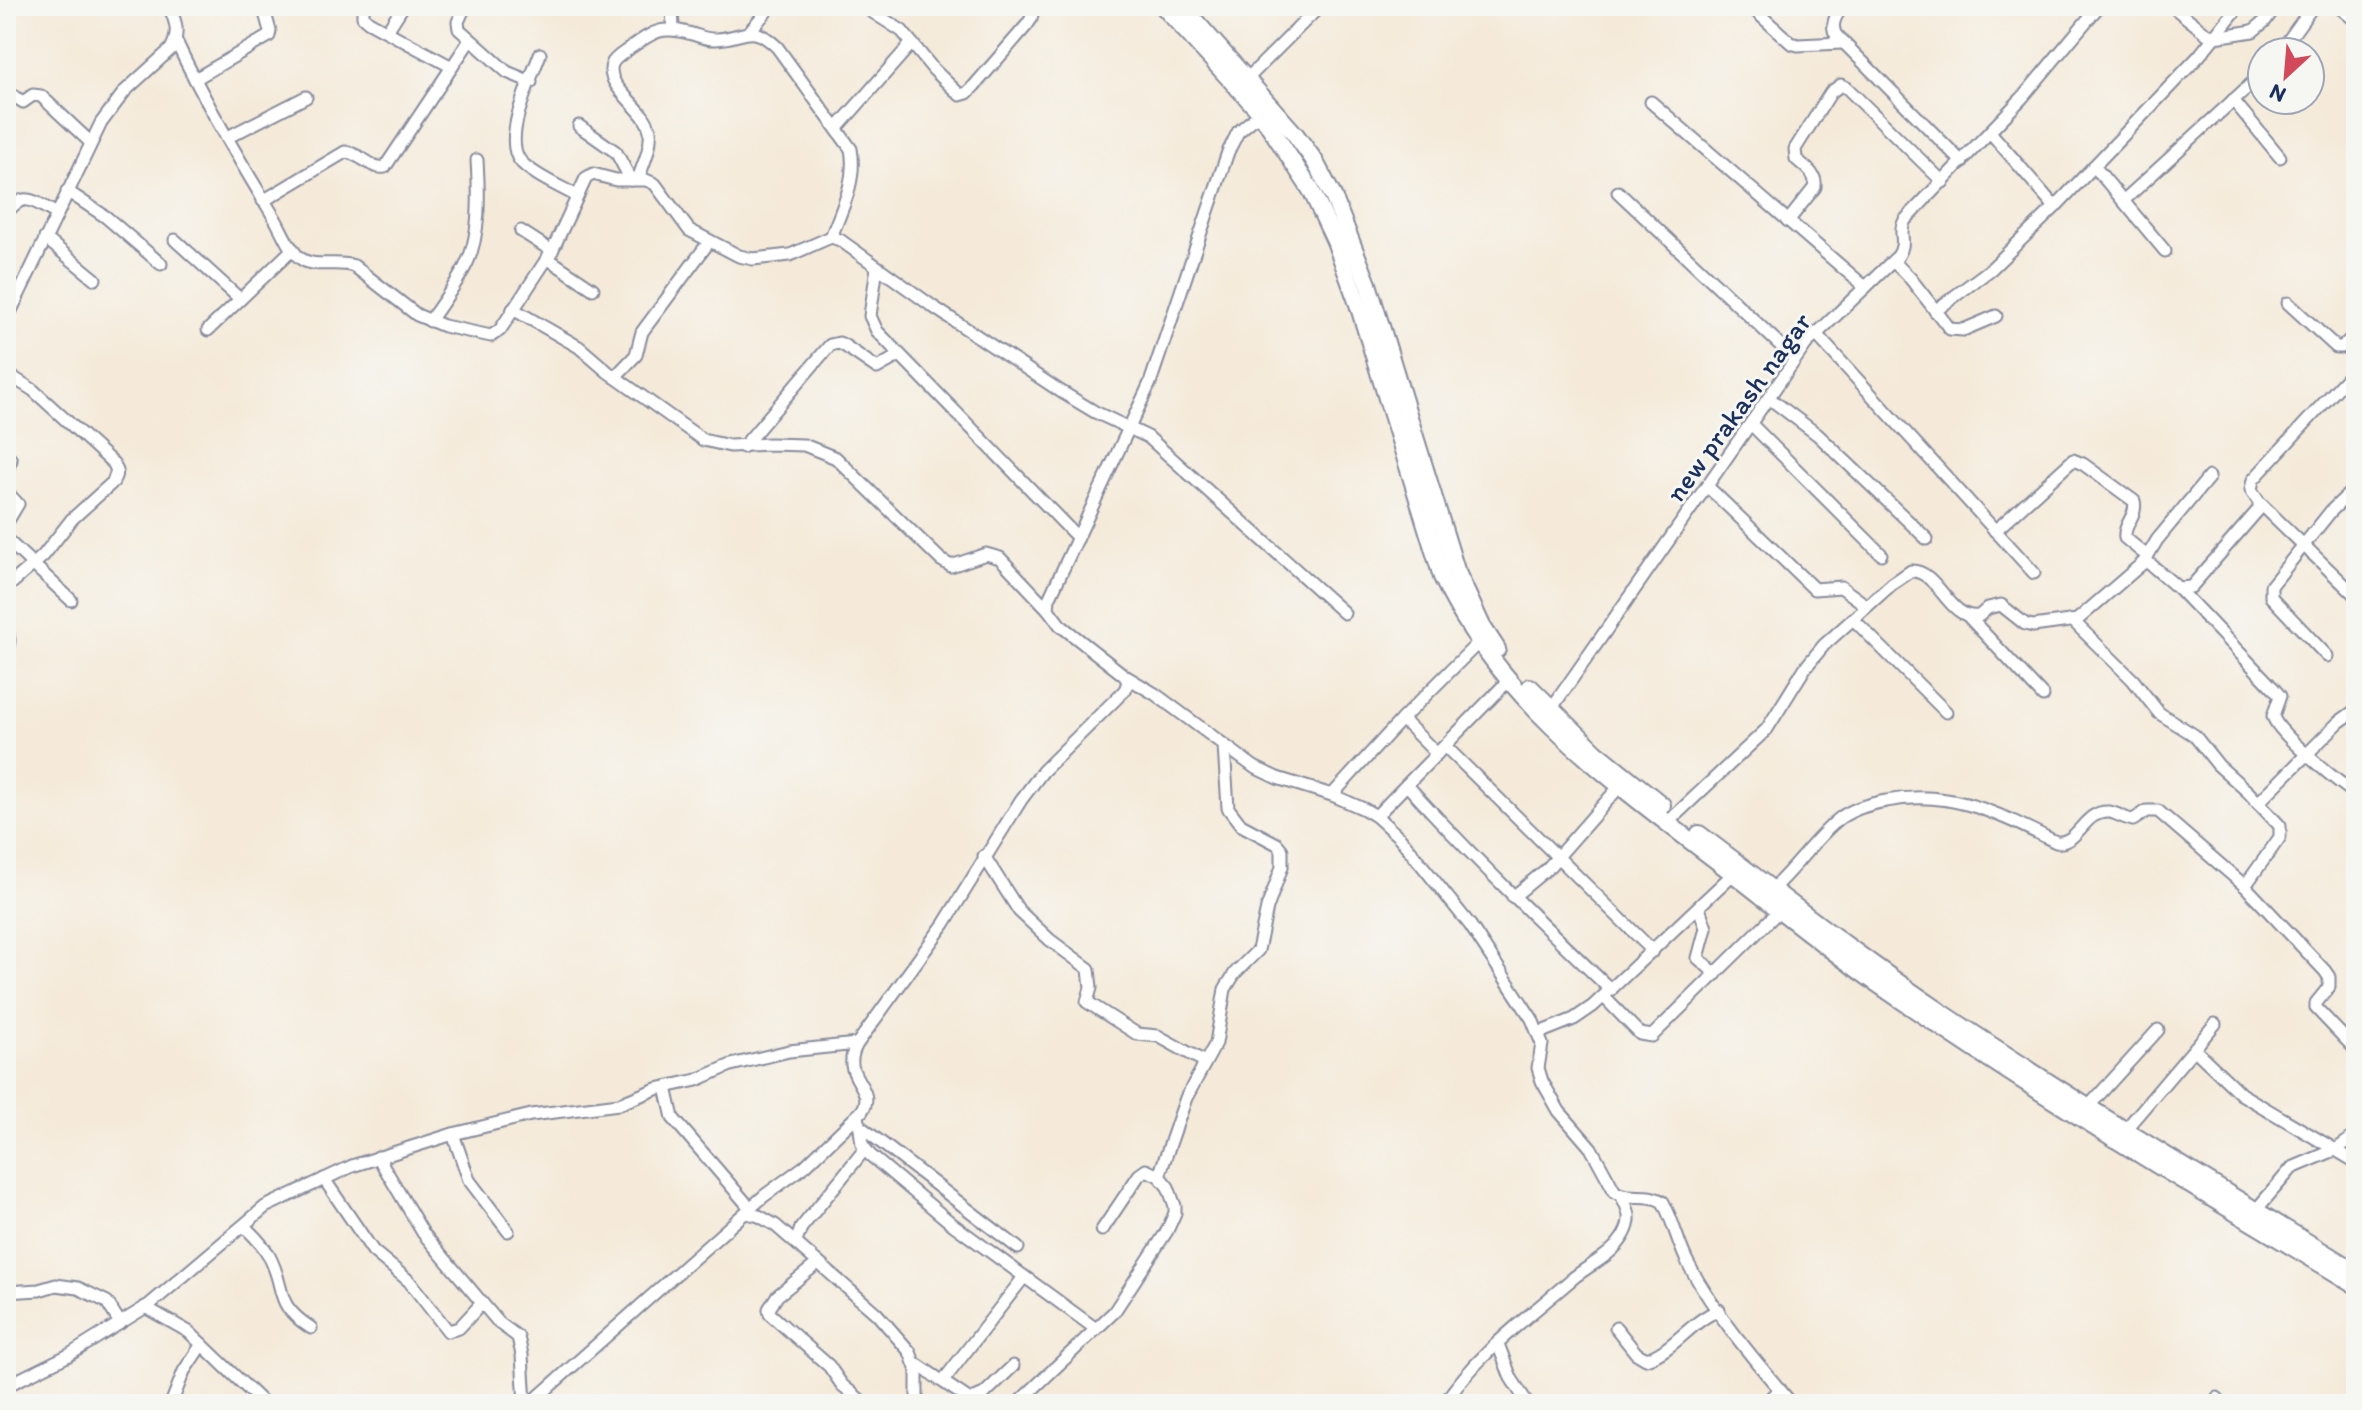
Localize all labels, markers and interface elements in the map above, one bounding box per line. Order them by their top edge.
north arrow [2246,36,2326,116]
text: N [2265,78,2290,109]
street label: new prakash nagar [1658,306,1818,508]

